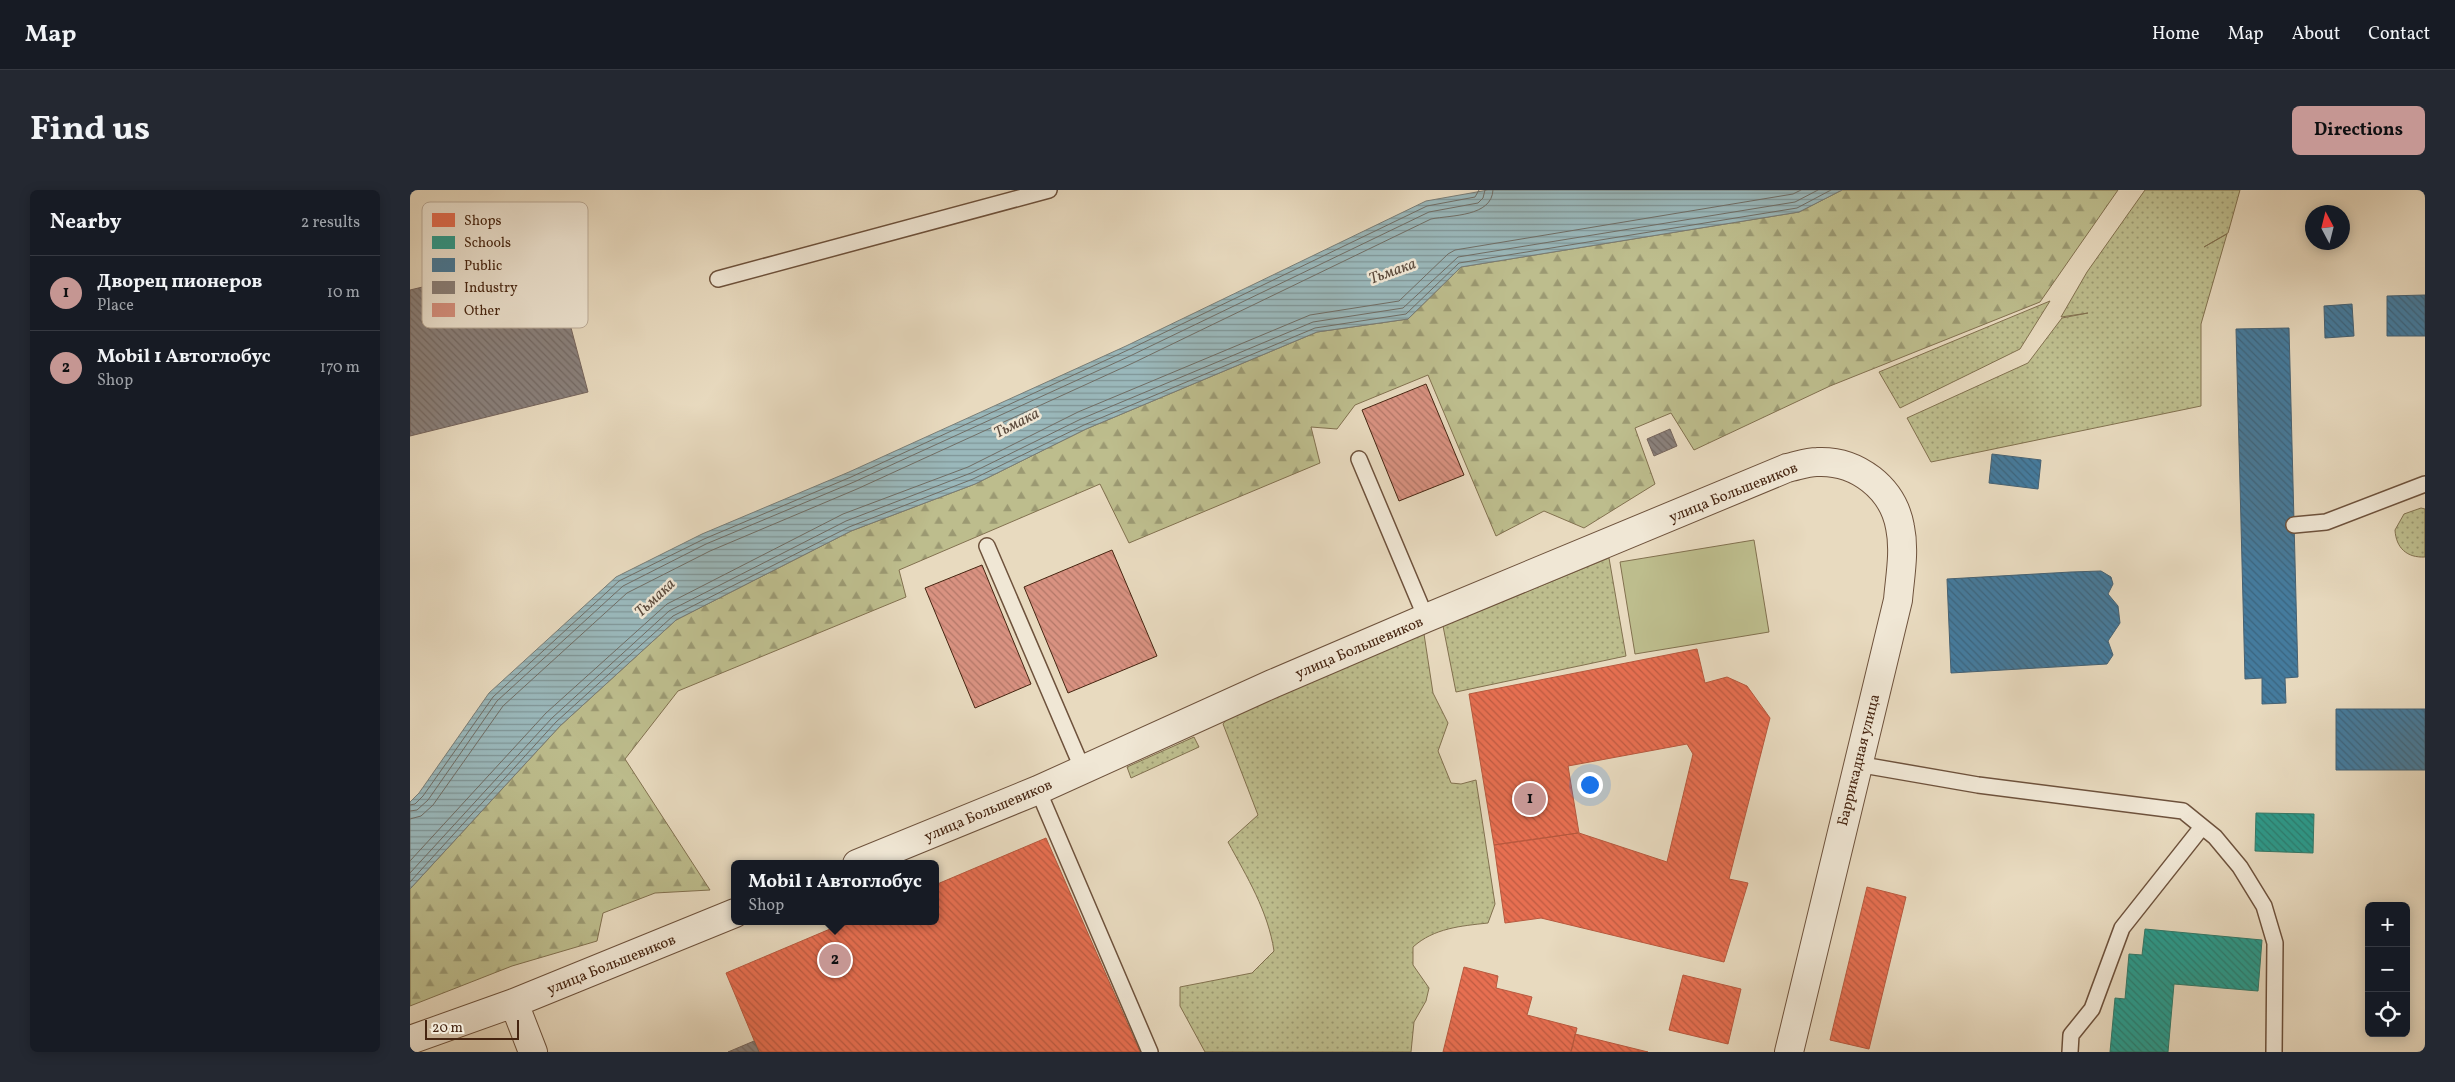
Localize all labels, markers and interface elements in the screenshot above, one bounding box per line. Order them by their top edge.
text: Map [25,18,76,52]
text: Home [2152,22,2200,47]
text: Map [2228,22,2264,47]
text: About [2292,22,2340,47]
text: Contact [2368,22,2430,47]
text: Find us [30,106,150,154]
button: Directions [2292,106,2425,155]
legend [422,202,588,328]
north arrow [2305,205,2350,250]
text: Nearby [50,208,121,237]
text: 2 results [301,212,360,234]
text: Shops [464,212,502,231]
text: Schools [464,234,511,253]
water label: Тьмака [1366,253,1420,290]
text: Public [464,257,502,276]
text: Дворец пионеров [97,269,262,295]
text: Industry [464,279,518,298]
text: 1 [63,282,69,304]
text: 10 m [327,282,360,304]
text: Place [97,295,134,317]
text: Other [464,302,500,321]
text: Mobil 1 Автоглобус [97,344,271,370]
text: 2 [62,357,70,379]
text: 170 m [320,357,360,379]
text: Shop [97,370,133,392]
water label: Тьмака [990,403,1044,445]
street label: улица Большевиков [1666,458,1801,529]
water label: Тьмака [630,574,681,623]
street label: улица Большевиков [1292,612,1427,685]
street label: Баррикадная улица [1833,692,1886,829]
your location [1577,772,1603,798]
street label: улица Большевиков [921,775,1056,848]
pin: 1 [1514,780,1546,818]
popup [731,860,939,925]
text: Mobil 1 Автоглобус [748,869,922,895]
text: Shop [748,895,784,917]
map controls [2365,902,2410,1037]
button: + [2365,902,2410,947]
street label: улица Большевиков [544,930,679,1001]
pin: 2 [819,941,851,979]
button: − [2365,947,2410,992]
button: locate [2365,992,2410,1037]
scale bar [425,1017,519,1040]
text: 20 m [432,1019,463,1038]

